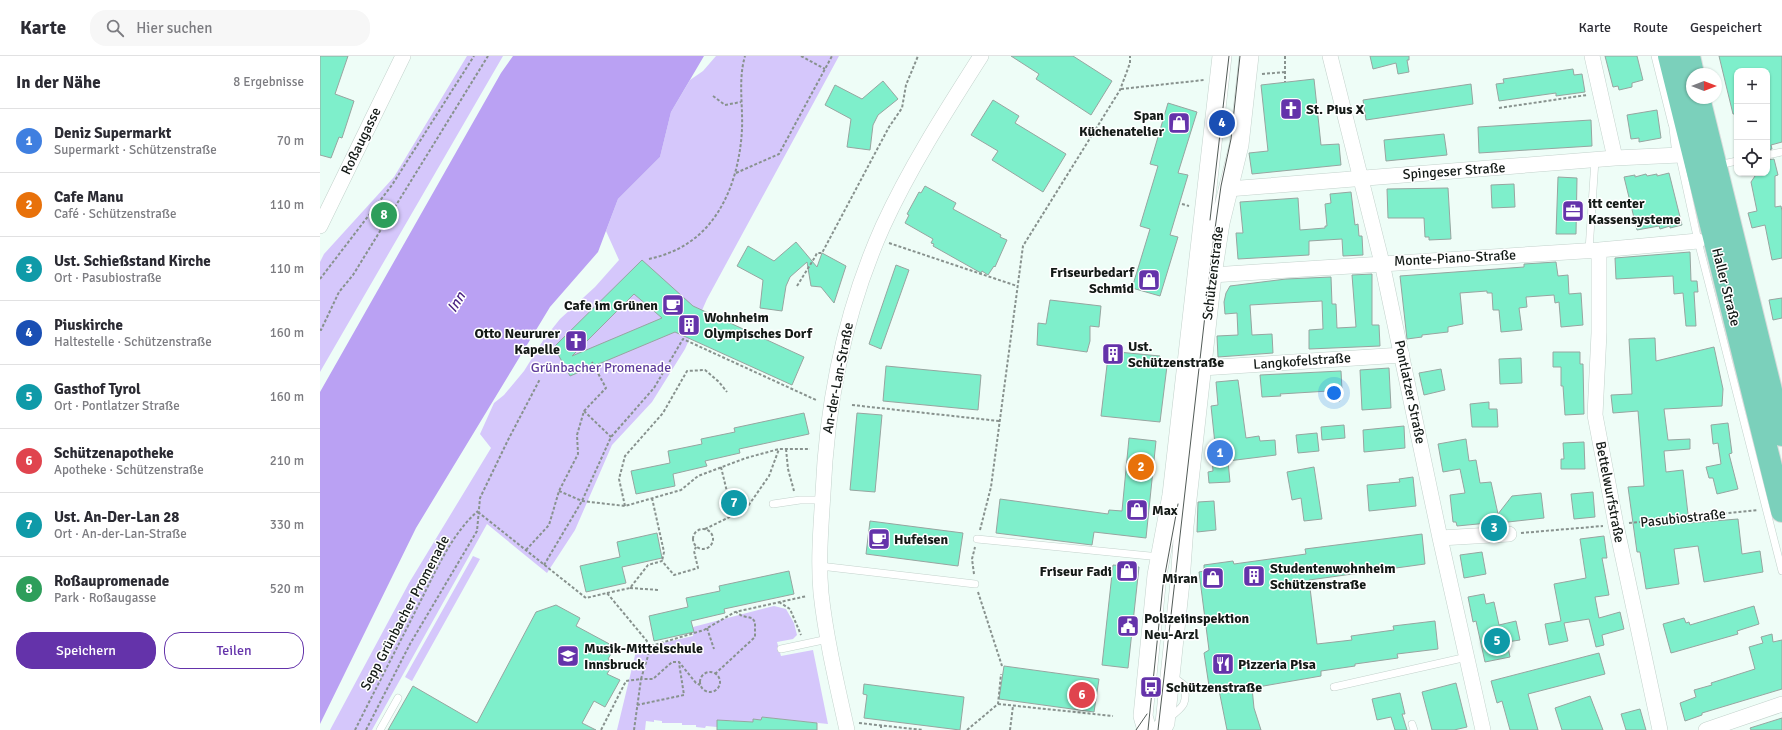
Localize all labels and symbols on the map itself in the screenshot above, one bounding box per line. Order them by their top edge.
north arrow [1686,68,1722,104]
church icon: St. Pius X [1278,96,1304,122]
place label: St. Pius X [1306,101,1365,118]
street label: Roßaugasse [337,105,385,177]
place label: Span Küchenatelier [1079,107,1164,140]
pin: 4 [1209,108,1235,138]
shop icon: Span Küchenatelier [1166,110,1192,136]
street label: Spingeser Straße [1402,159,1506,183]
place label: itt center Kassensysteme [1588,195,1681,228]
office icon: itt center Kassensysteme [1560,198,1586,224]
pin: 8 [371,200,397,230]
street label: Schützenstraße [1199,225,1227,321]
street label: Monte-Piano-Straße [1394,246,1516,270]
street label: Haller Straße [1708,246,1744,328]
place label: Friseurbedarf Schmid [1050,264,1135,297]
shop icon: Friseurbedarf Schmid [1136,267,1162,293]
water label: Inn [443,288,469,316]
cafe icon: Cafe im Grünen [660,292,686,318]
place label: Cafe im Grünen [564,297,658,314]
place label: Wohnheim Olympisches Dorf [704,309,813,342]
building icon: Wohnheim Olympisches Dorf [676,312,702,338]
street label: An-der-Lan-Straße [819,321,857,435]
place label: Otto Neururer Kapelle [474,325,560,358]
church icon: Otto Neururer Kapelle [563,328,589,354]
place label: Ust. Schützenstraße [1128,338,1224,371]
street label: Pontlatzer Straße [1391,339,1429,445]
building icon: Ust. Schützenstraße [1100,341,1126,367]
street label: Langkofelstraße [1253,349,1351,373]
park label: Grünbacher Promenade [531,359,671,376]
your location [1324,383,1344,403]
pin: 1 [1207,438,1233,468]
street label: Bettelwurfstraße [1592,440,1628,544]
pin: 2 [1128,452,1154,482]
pin: 7 [721,488,747,518]
shop icon: Max [1124,497,1150,523]
place label: Max [1152,502,1178,519]
street label: Pasubiostraße [1639,505,1727,531]
pin: 3 [1481,513,1507,543]
cafe icon: Hufeisen [866,526,892,552]
place label: Hufeisen [894,531,949,548]
street label: Sepp Grünbacher Promenade [357,533,453,693]
shop icon: Friseur Fadi [1114,558,1140,584]
place label: Studentenwohnheim Schützenstraße [1270,560,1396,593]
place label: Friseur Fadi [1040,563,1112,580]
building icon: Studentenwohnheim Schützenstraße [1241,563,1267,589]
shop icon: Miran [1200,565,1226,591]
place label: Miran [1162,570,1198,587]
place label: Polizeiinspektion Neu-Arzl [1144,610,1249,643]
public building icon: Polizeiinspektion Neu-Arzl [1115,613,1141,639]
pin: 5 [1484,626,1510,656]
place label: Musik-Mittelschule Innsbruck [584,640,703,673]
school or university icon: Musik-Mittelschule Innsbruck [555,643,581,669]
restaurant icon: Pizzeria Pisa [1210,651,1236,677]
place label: Pizzeria Pisa [1238,656,1316,673]
bus stop icon: Schützenstraße [1138,674,1164,700]
place label: Schützenstraße [1166,679,1262,696]
pin: 6 [1069,680,1095,710]

